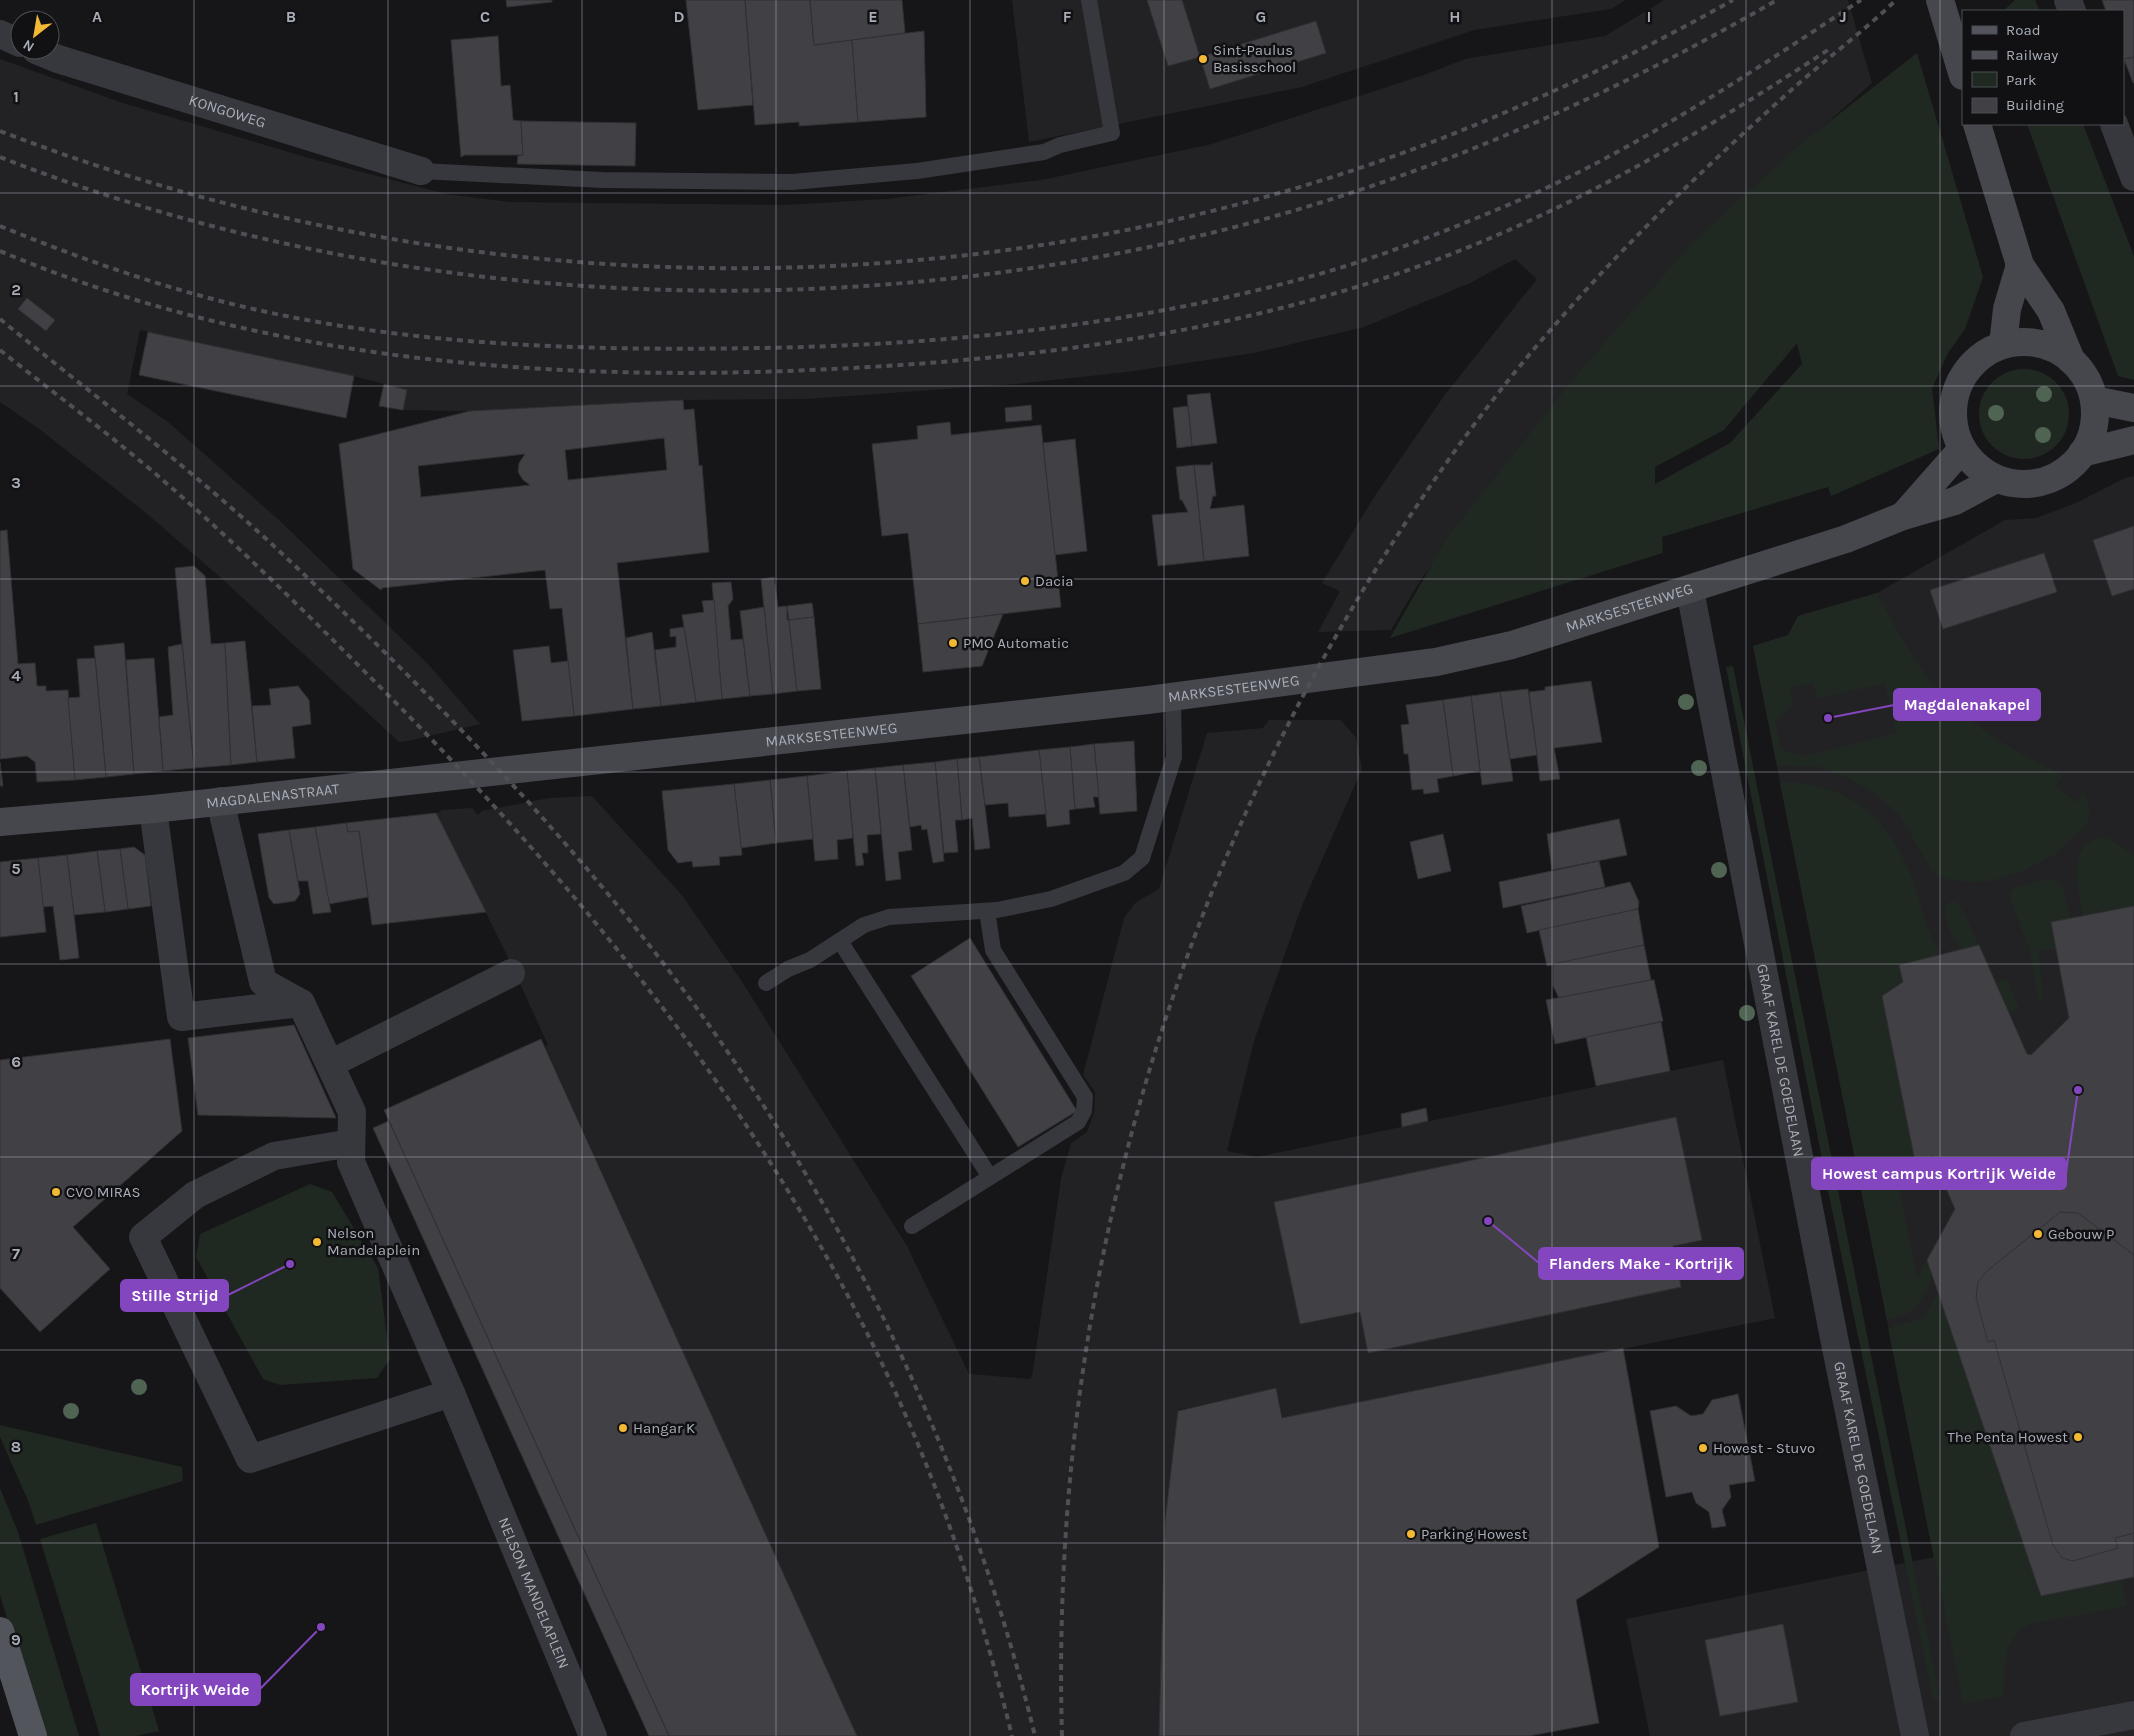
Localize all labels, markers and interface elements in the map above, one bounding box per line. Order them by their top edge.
text: A [92,7,102,26]
text: B [286,7,296,26]
text: C [480,7,490,26]
text: D [674,7,685,26]
text: E [868,7,878,26]
text: F [1063,7,1072,26]
text: G [1256,7,1266,26]
text: H [1449,7,1461,26]
text: I [1647,7,1651,26]
text: J [1839,7,1847,26]
north arrow [10,10,60,60]
legend [1962,10,2124,125]
text: Road [2006,21,2041,39]
text: N [20,36,37,56]
place label: Sint-Paulus Basisschool [1213,41,1296,76]
text: Railway [2006,46,2058,64]
marker: Sint-Paulus Basisschool [1197,53,1209,65]
text: Park [2006,71,2036,89]
text: 1 [13,87,19,106]
street label: KONGOWEG [186,91,268,132]
text: Building [2006,96,2064,114]
text: 2 [11,280,21,299]
text: 3 [11,473,21,492]
place label: Dacia [1035,572,1074,590]
marker: Dacia [1019,575,1031,587]
street label: MARKSESTEENWEG [1564,579,1695,636]
place label: PMO Automatic [963,634,1069,652]
marker: PMO Automatic [947,637,959,649]
text: 4 [11,666,21,685]
street label: MARKSESTEENWEG [1167,671,1301,706]
callout: Magdalenakapel [1894,689,2040,720]
text: Magdalenakapel [1904,695,2030,714]
street label: MARKSESTEENWEG [765,719,898,751]
street label: MAGDALENASTRAAT [205,780,341,812]
text: 5 [11,859,21,878]
street label: GRAAF KAREL DE GOEDELAAN [1753,962,1808,1158]
text: 6 [11,1052,21,1071]
callout: Howest campus Kortrijk Weide [1812,1158,2066,1189]
text: Howest campus Kortrijk Weide [1822,1164,2056,1183]
place label: CVO MIRAS [66,1183,141,1201]
marker: CVO MIRAS [50,1186,62,1198]
place label: Nelson Mandelaplein [327,1224,420,1259]
place label: Gebouw P [2048,1225,2114,1243]
marker: Gebouw P [2032,1228,2044,1240]
marker: Nelson Mandelaplein [311,1236,323,1248]
text: 7 [12,1244,20,1263]
callout: Flanders Make - Kortrijk [1539,1248,1743,1279]
text: Flanders Make - Kortrijk [1549,1254,1733,1273]
callout: Stille Strijd [121,1280,228,1311]
text: Stille Strijd [131,1286,219,1305]
street label: GRAAF KAREL DE GOEDELAAN [1830,1360,1887,1556]
place label: Hangar K [633,1419,695,1437]
marker: Hangar K [617,1422,629,1434]
place label: The Penta Howest [1947,1428,2068,1446]
marker: The Penta Howest [2072,1431,2084,1443]
text: 8 [11,1437,21,1456]
place label: Howest - Stuvo [1713,1439,1815,1457]
marker: Howest - Stuvo [1697,1442,1709,1454]
street label: NELSON MANDELAPLEIN [494,1515,573,1671]
place label: Parking Howest [1421,1525,1528,1543]
marker: Parking Howest [1405,1528,1417,1540]
text: 9 [11,1630,21,1649]
callout: Kortrijk Weide [131,1674,260,1705]
text: Kortrijk Weide [140,1680,250,1699]

